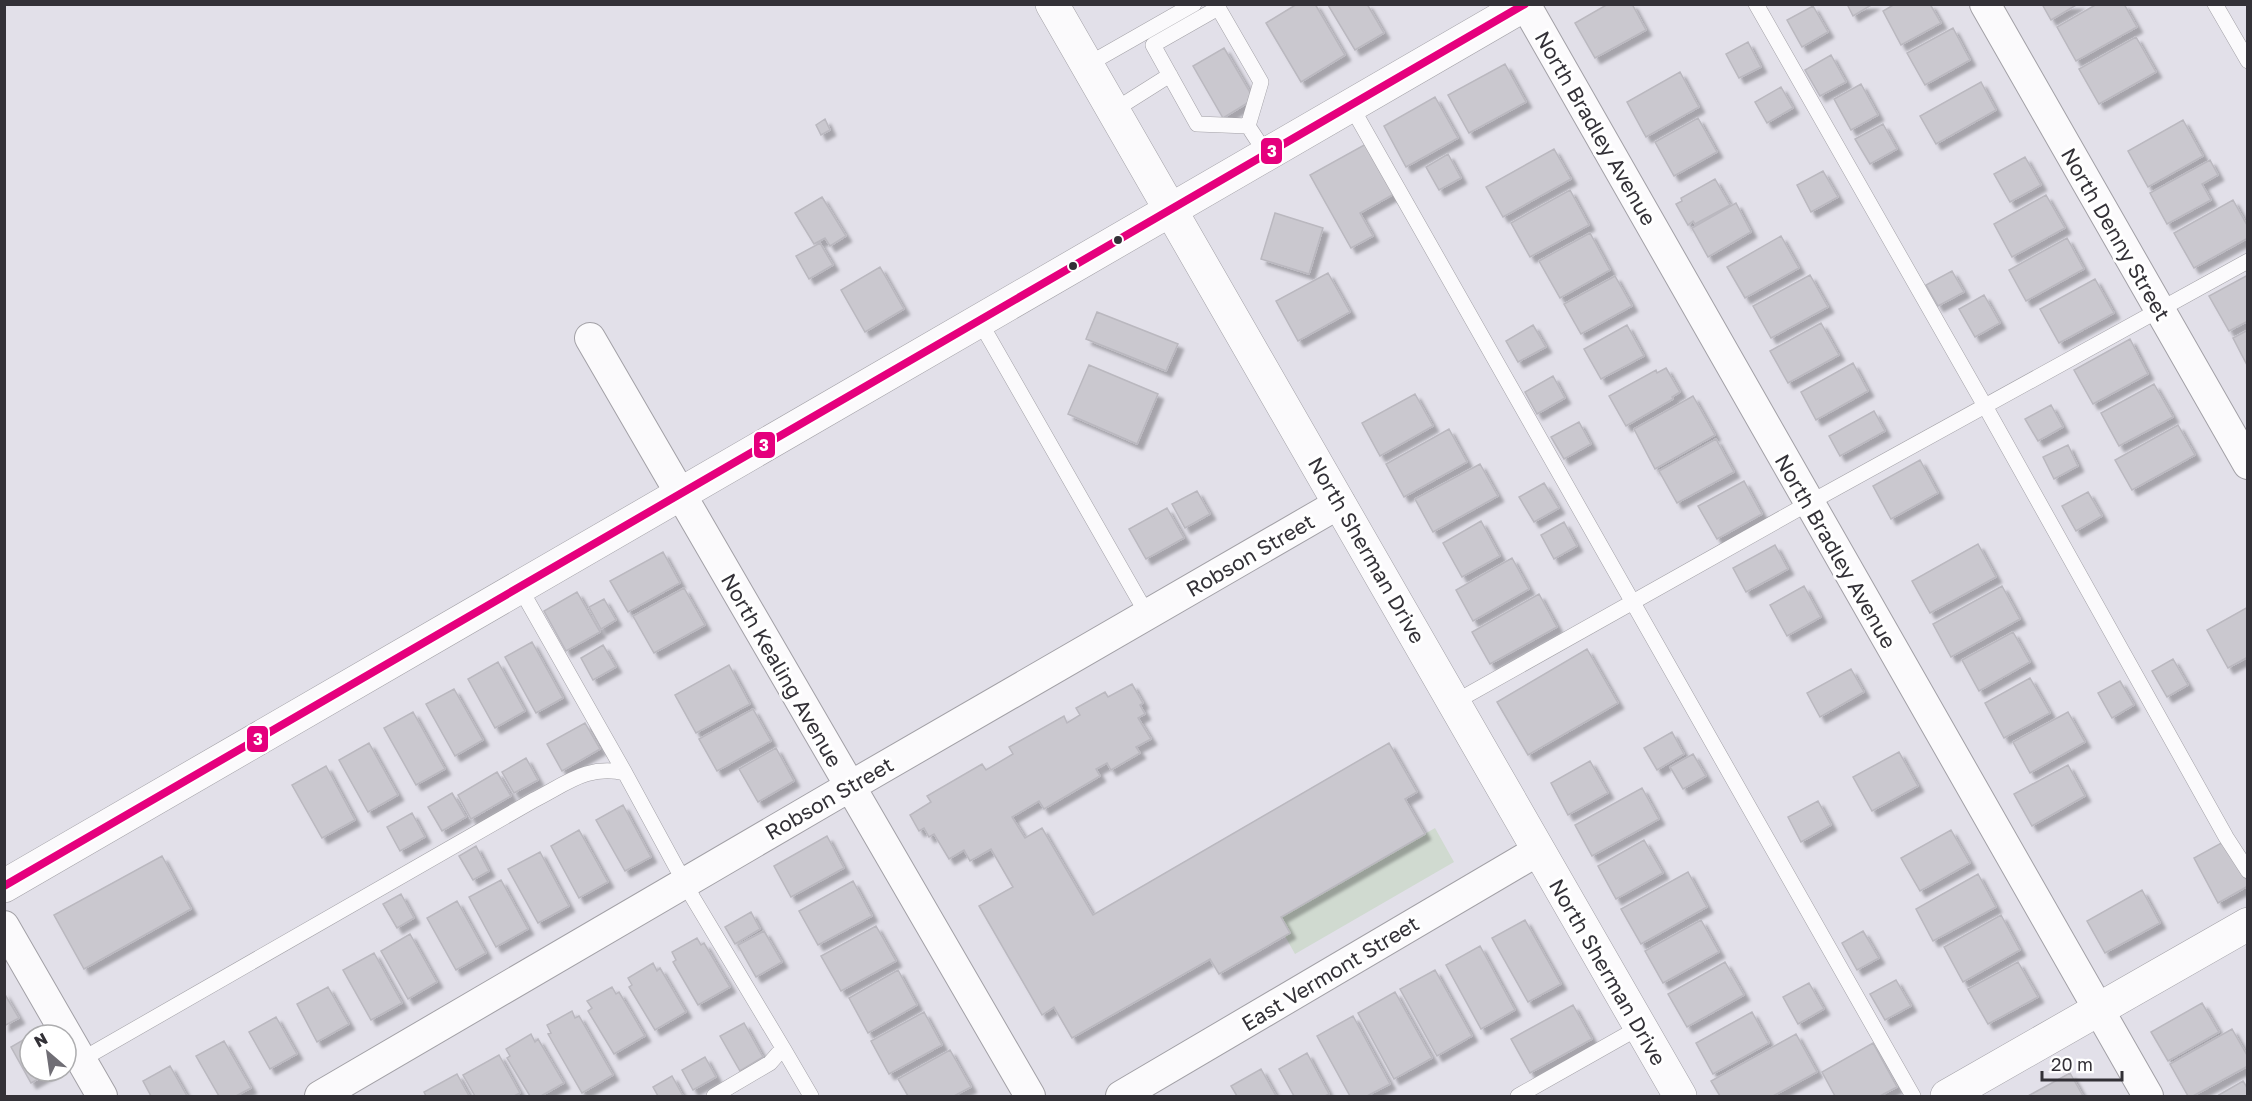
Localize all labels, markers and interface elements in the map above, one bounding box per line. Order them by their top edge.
street label: North Bradley Avenue [1530,26,1662,230]
line badge: 3 [1260,137,1283,165]
text: 3 [1267,141,1277,161]
street label: North Denny Street [2056,143,2176,325]
unlabelled marker [1112,234,1124,246]
unlabelled marker [1067,260,1079,272]
line badge: 3 [753,431,776,459]
text: 3 [759,435,769,455]
street label: North Bradley Avenue [1770,449,1902,653]
street label: North Sherman Drive [1303,452,1431,648]
street label: Robson Street [1181,508,1319,602]
street label: North Kealing Avenue [716,568,848,772]
line badge: 3 [246,725,269,753]
text: 3 [253,729,263,749]
street label: Robson Street [760,751,898,845]
street label: North Sherman Drive [1544,874,1672,1070]
street label: East Vermont Street [1237,910,1423,1036]
north arrow [18,1023,78,1083]
text: N [31,1028,51,1052]
scale bar [2042,1044,2122,1082]
text: 20 m [2051,1053,2093,1075]

